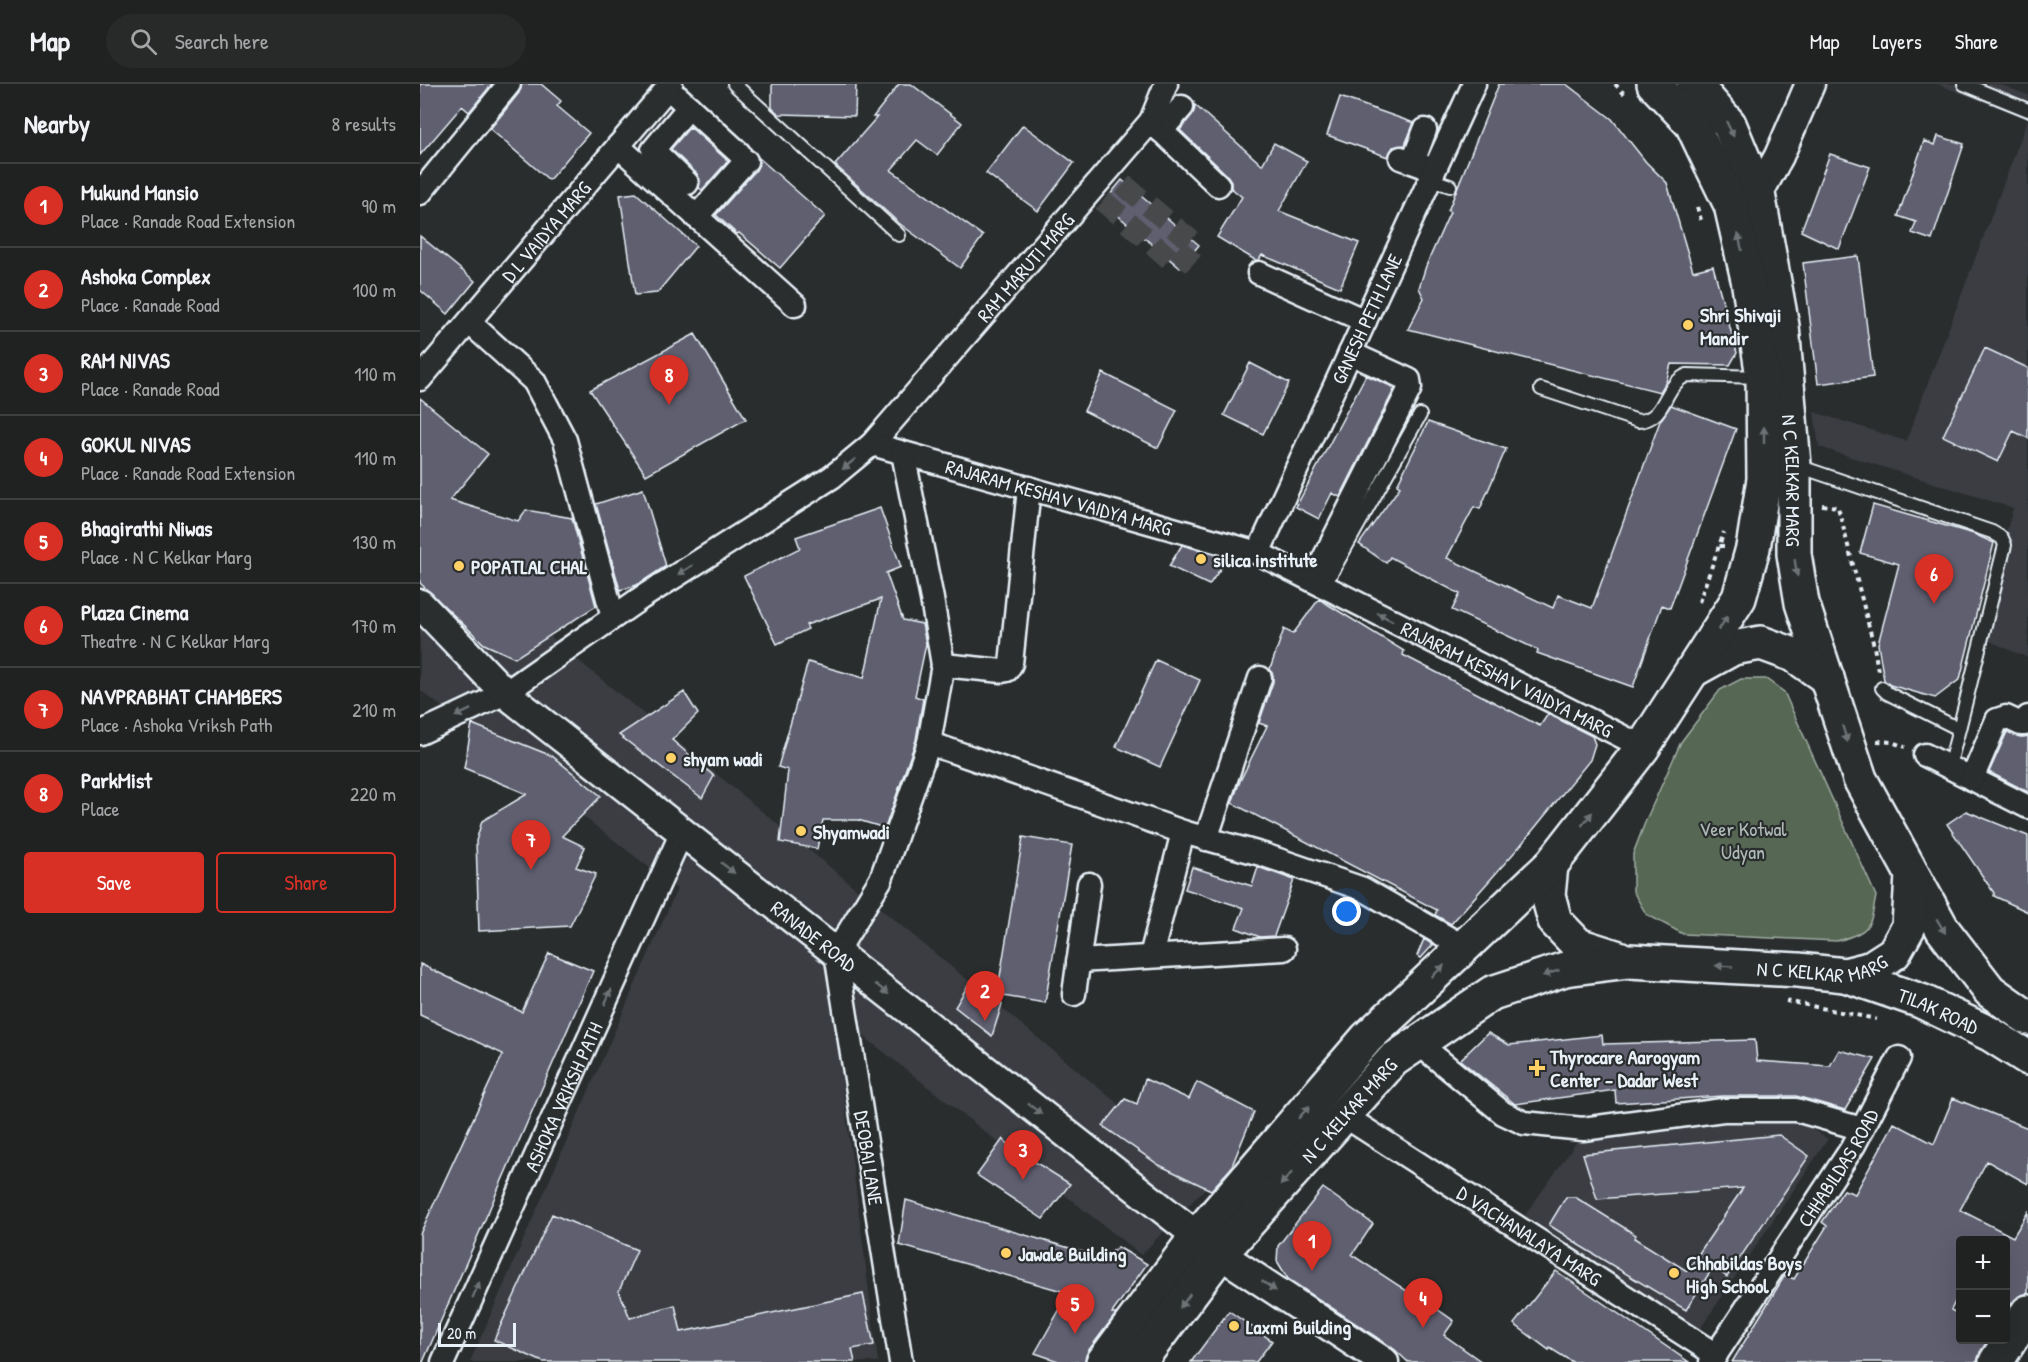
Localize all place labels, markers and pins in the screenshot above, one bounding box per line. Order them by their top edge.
place label: Shri Shivaji Mandir [1700,301,1781,351]
marker: Shri Shivaji Mandir [1681,318,1695,332]
pin: 8 [650,356,688,405]
place label: silica institute [1213,546,1318,573]
marker: silica institute [1194,552,1208,566]
place label: POPATLAL CHAL [471,553,588,580]
pin: 6 [1914,554,1954,604]
marker: POPATLAL CHAL [452,559,466,573]
place label: shyam wadi [683,745,763,773]
marker: shyam wadi [664,751,678,765]
place label: Shyamwadi [813,818,890,846]
pin: 7 [512,820,550,870]
marker: Shyamwadi [794,824,808,838]
pin: 2 [966,972,1004,1021]
place label: Thyrocare Aarogyam Center - Dadar West [1549,1043,1700,1093]
marker: Thyrocare Aarogyam Center - Dadar West [1528,1059,1546,1077]
pin: 3 [1004,1130,1042,1180]
pin: 1 [1292,1222,1332,1271]
place label: Jawale Building [1018,1240,1126,1268]
marker: Jawale Building [999,1246,1013,1260]
place label: Chhabildas Boys High School [1686,1249,1802,1300]
marker: Chhabildas Boys High School [1667,1266,1681,1280]
pin: 4 [1404,1278,1442,1328]
pin: 5 [1056,1284,1094,1334]
place label: Laxmi Building [1246,1313,1351,1341]
marker: Laxmi Building [1227,1319,1241,1333]

